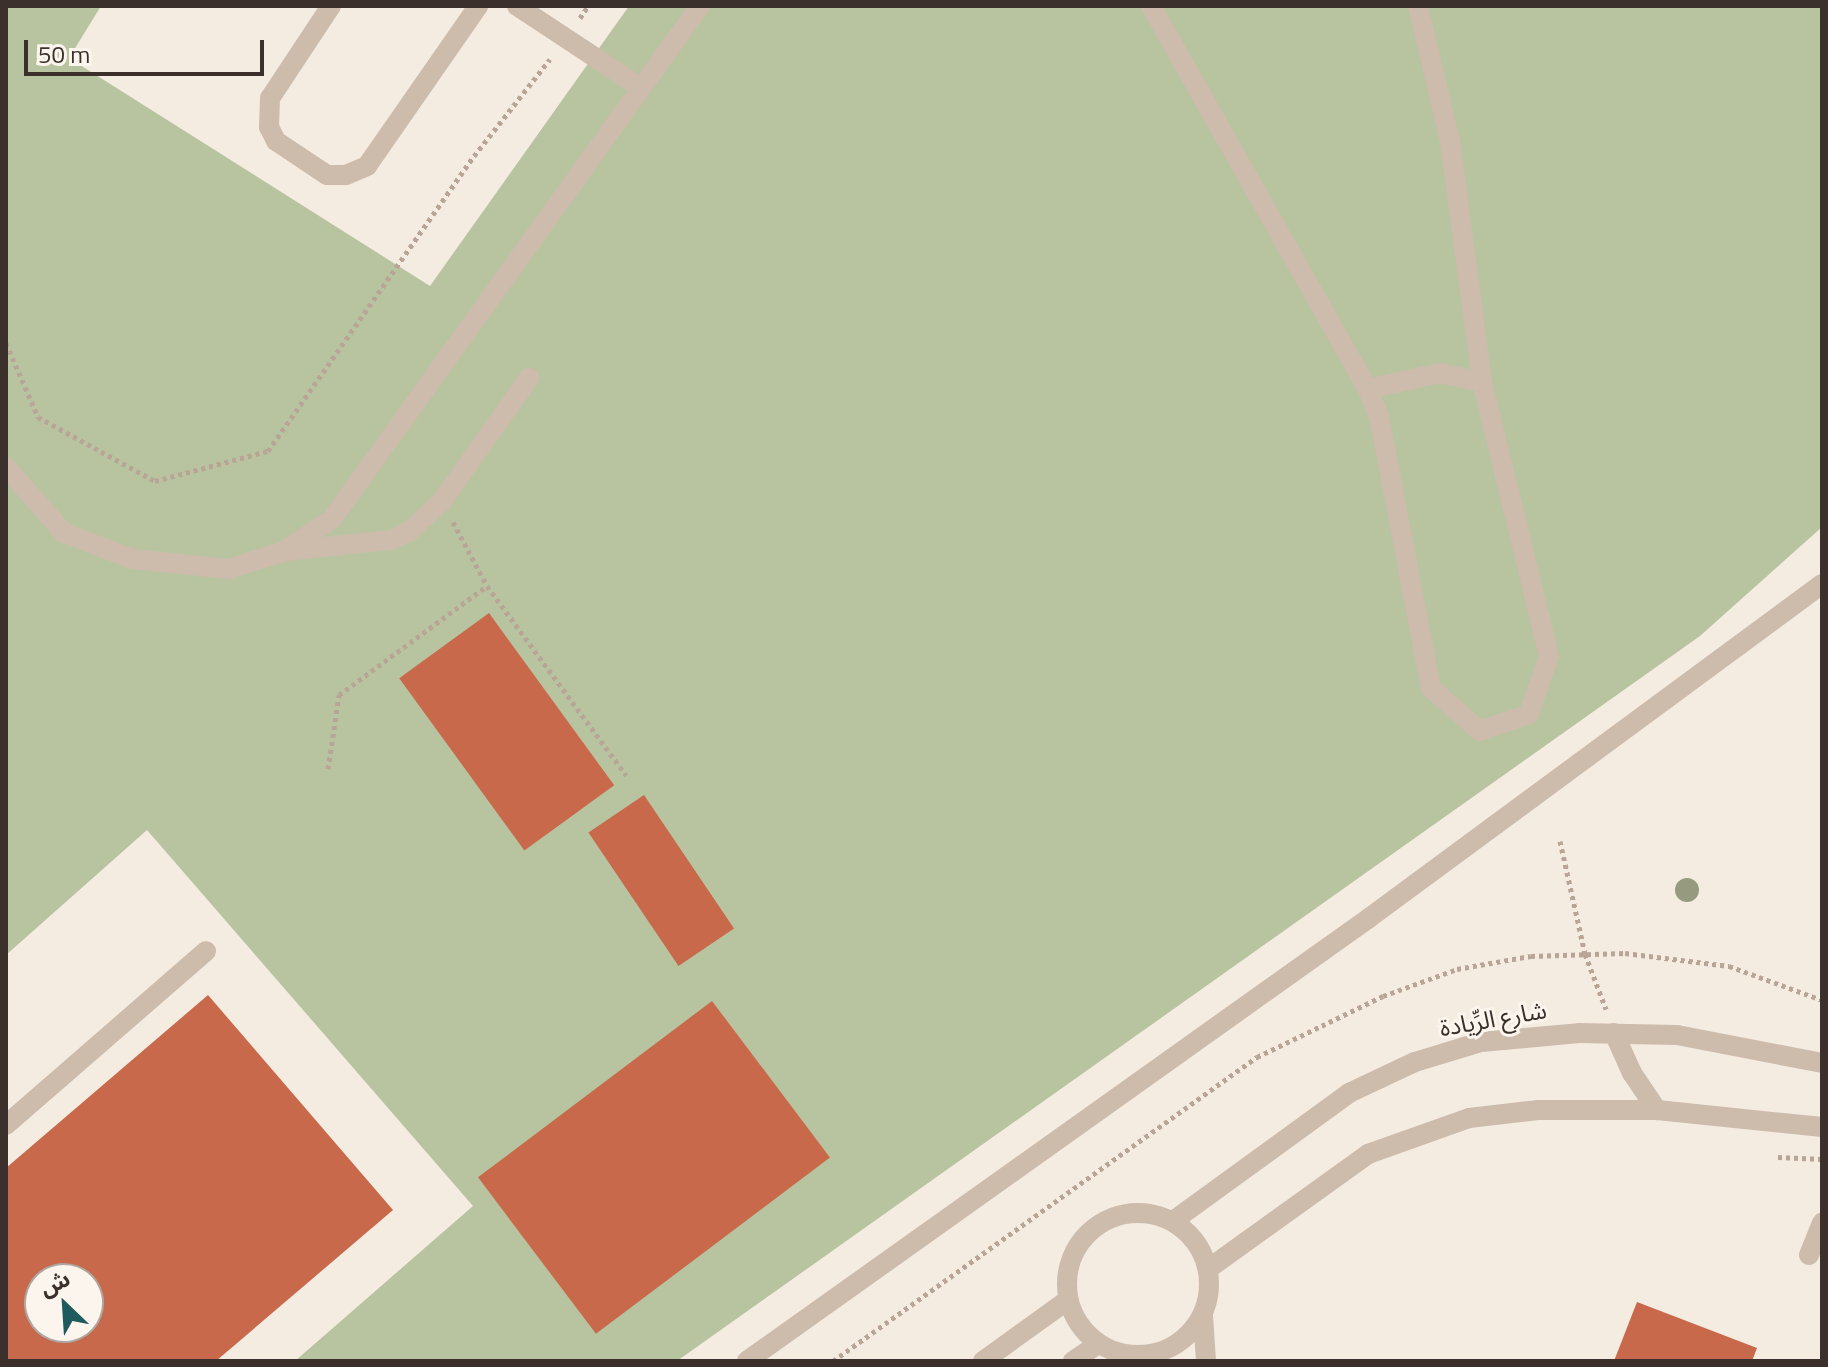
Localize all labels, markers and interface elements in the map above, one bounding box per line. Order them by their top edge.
scale bar [28,24,268,74]
text: 50 m [38,36,90,72]
street label: شارع الرِّيادة [1437,995,1549,1043]
text: ش [34,1261,76,1305]
north arrow [24,1263,104,1343]

